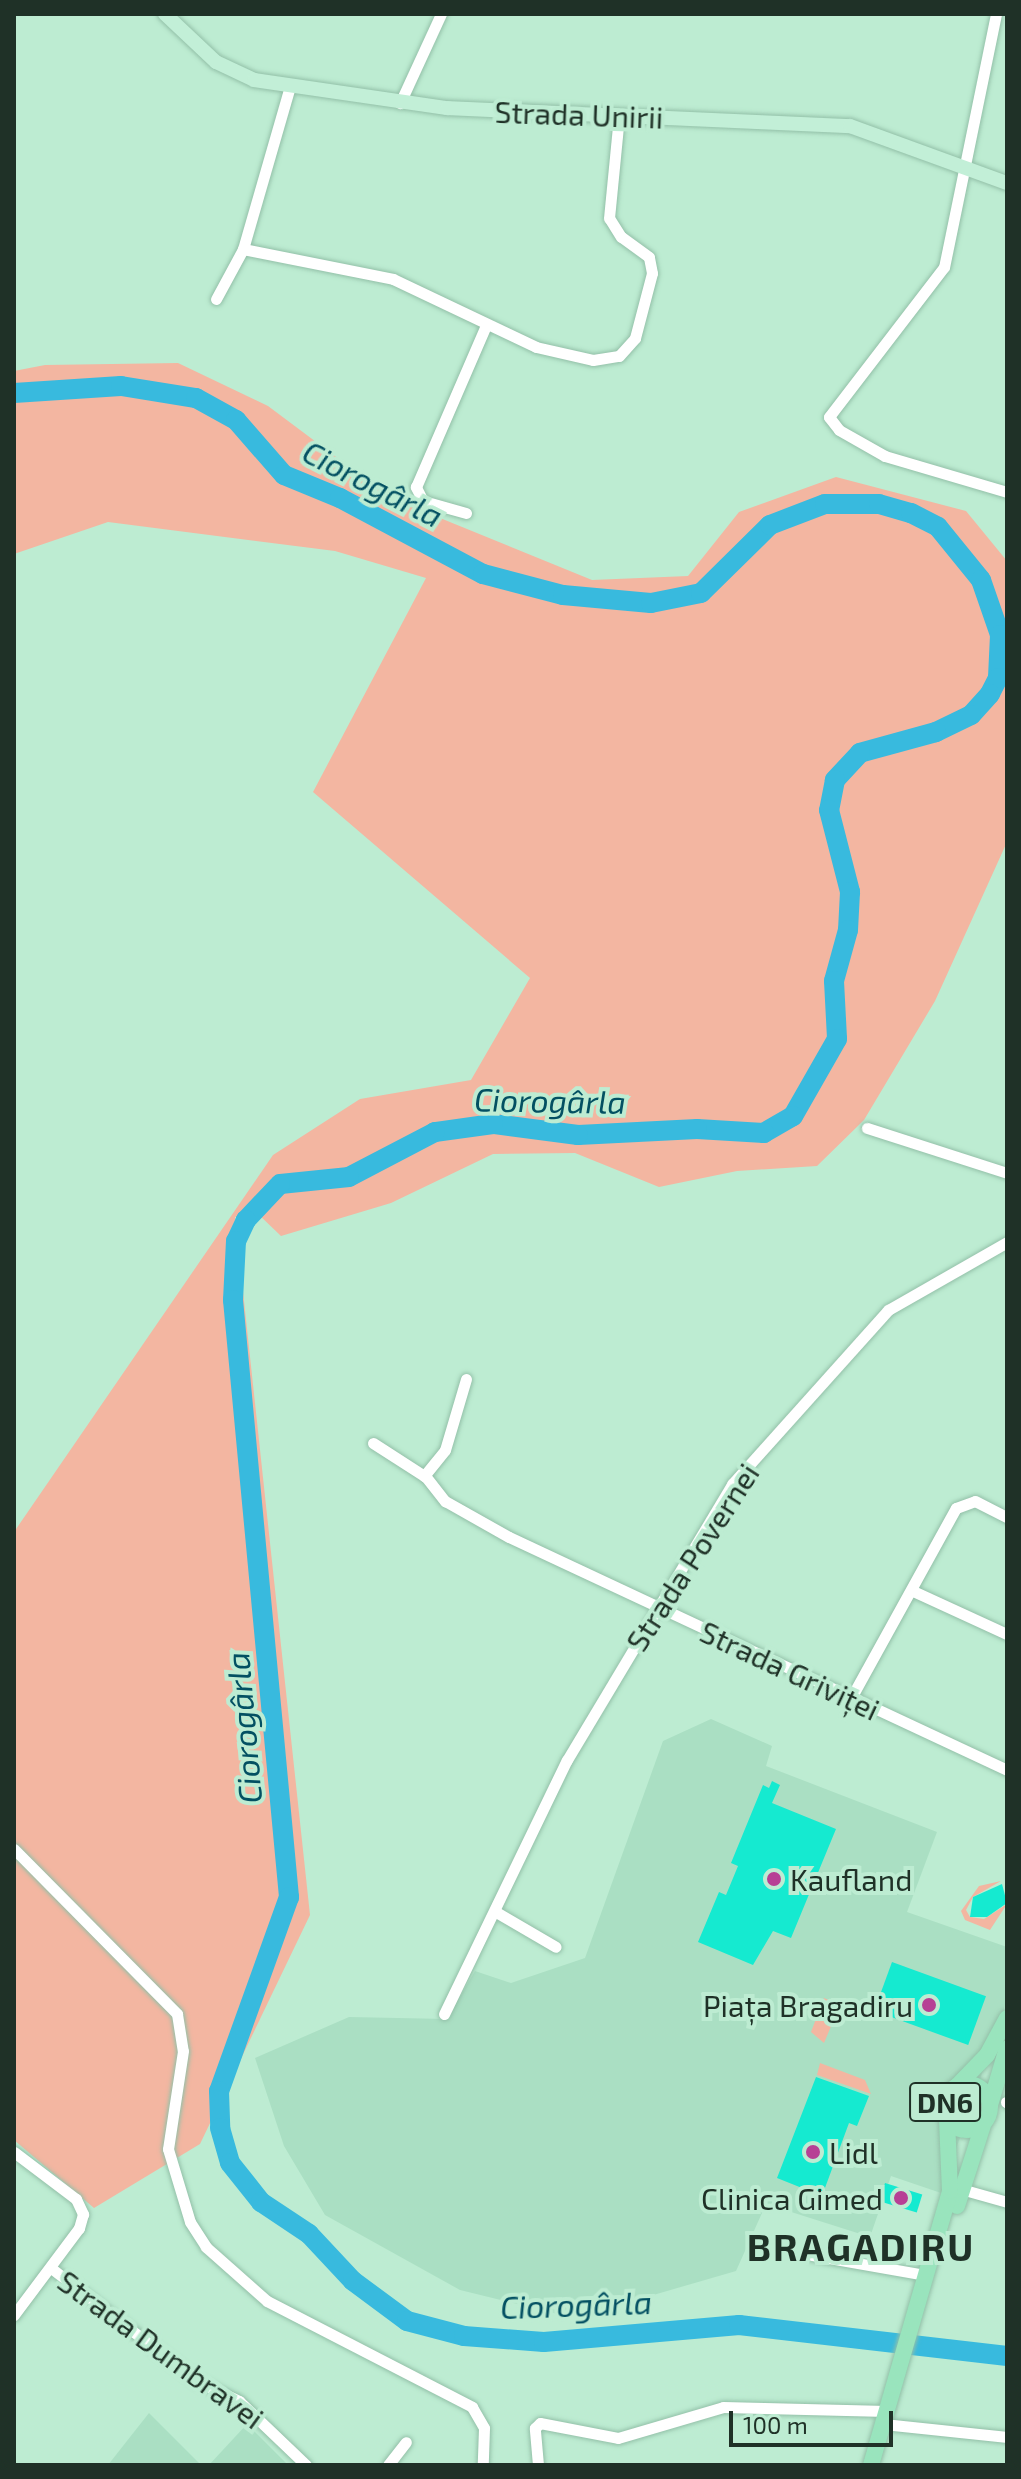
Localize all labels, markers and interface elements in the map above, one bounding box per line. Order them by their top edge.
street label: Strada Unirii [494,93,664,135]
water label: Ciorogârla [297,431,449,535]
water label: Ciorogârla [474,1079,626,1121]
street label: Strada Povernei [618,1457,766,1657]
street label: Strada Griviței [695,1613,885,1727]
water label: Ciorogârla [217,1651,269,1805]
place label: Kaufland [790,1861,912,1897]
marker: Kaufland [765,1870,783,1888]
place label: Piața Bragadiru [703,1987,913,2023]
marker: Piața Bragadiru [920,1996,938,2014]
road number: DN6 [909,2078,981,2126]
place label: Lidl [829,2134,878,2170]
marker: Lidl [804,2143,822,2161]
place label: Clinica Gimed [701,2180,883,2216]
marker: Clinica Gimed [890,2187,912,2209]
district label: BRAGADIRU [747,2224,975,2270]
street label: Strada Dumbravei [51,2262,271,2436]
water label: Ciorogârla [500,2282,652,2326]
scale bar [733,2395,897,2445]
text: 100 m [743,2410,808,2439]

